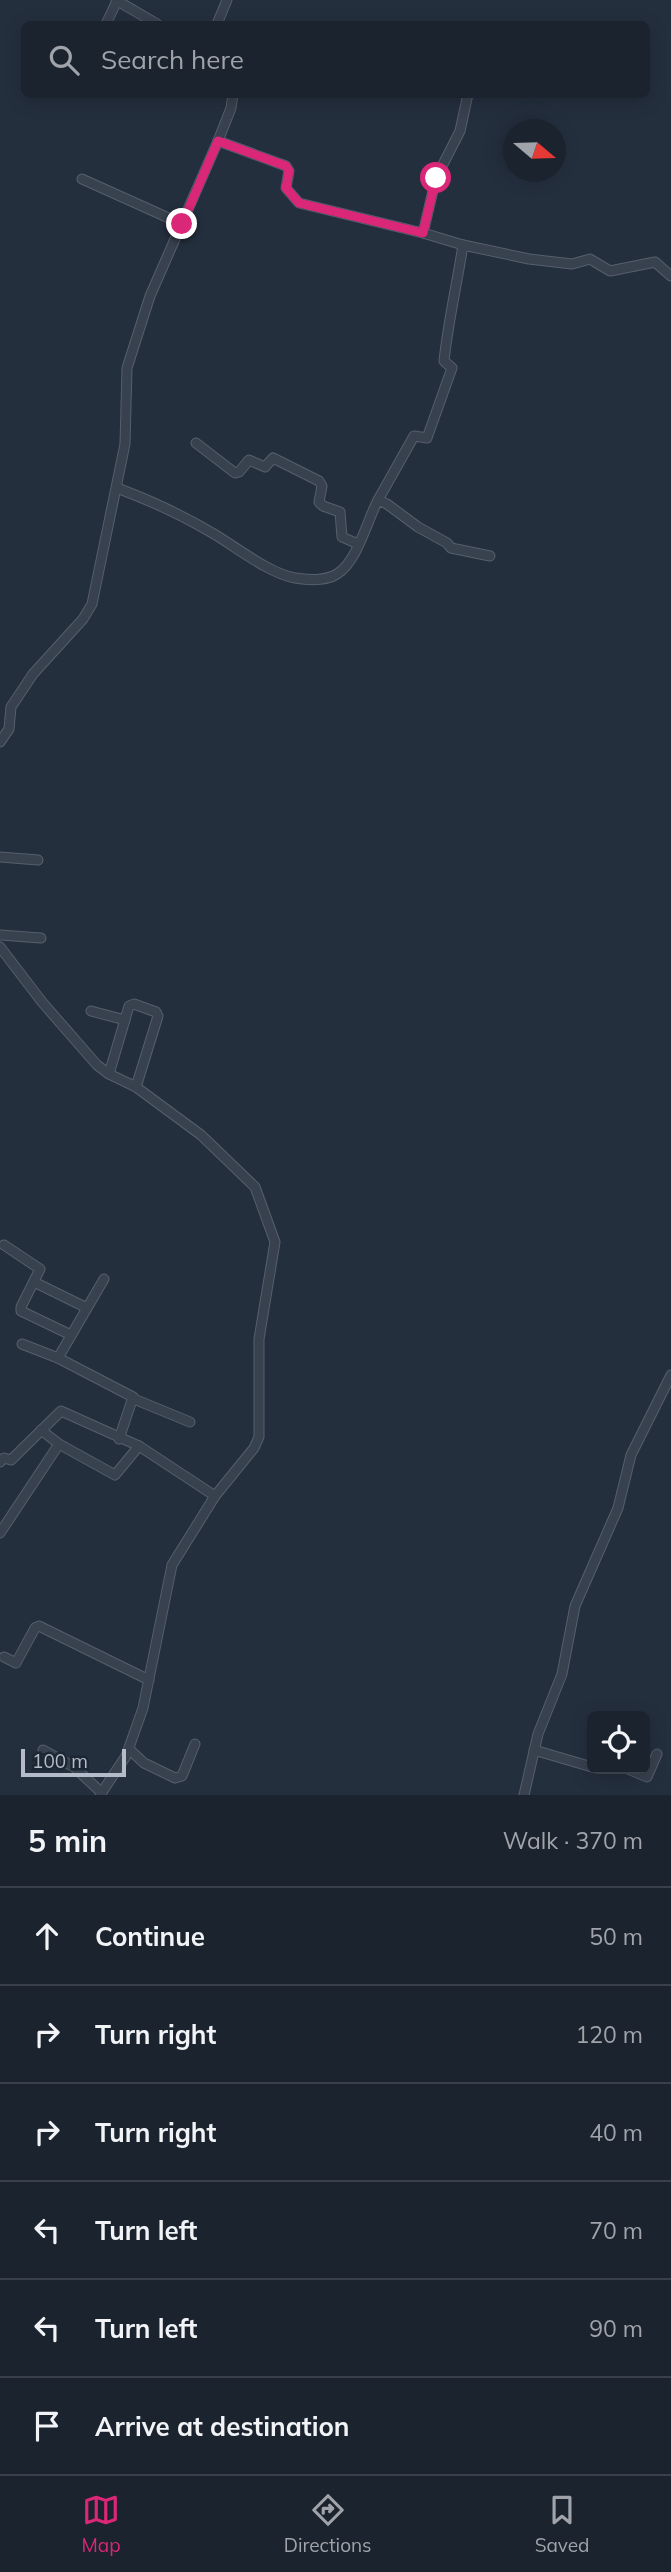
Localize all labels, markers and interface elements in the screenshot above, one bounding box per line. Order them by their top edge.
search box [21,21,650,98]
icon: search [45,41,83,79]
text: Search here [101,43,244,76]
north arrow [503,119,566,182]
route start [420,162,451,193]
route end [166,208,197,239]
map controls [587,1711,650,1774]
button: locate [587,1711,650,1774]
scale bar [21,1746,126,1778]
text: 100 m [32,1749,88,1773]
text: 5 min [28,1822,107,1860]
text: Walk · 370 m [503,1826,643,1855]
icon: ahead [28,1917,66,1955]
text: Continue [95,1920,205,1953]
text: 50 m [589,1922,643,1951]
icon: right [28,2015,66,2053]
text: Turn right [95,2018,216,2051]
text: 120 m [575,2020,643,2049]
icon: right [28,2113,66,2151]
text: Turn right [95,2116,216,2149]
text: 40 m [589,2118,643,2147]
icon: left [28,2211,66,2249]
text: Turn left [95,2214,197,2247]
text: 70 m [589,2216,643,2245]
icon: left [28,2309,66,2347]
text: Turn left [95,2312,197,2345]
text: 90 m [589,2314,643,2343]
icon: arrive [28,2407,66,2445]
text: Arrive at destination [95,2410,350,2443]
tab: Map [82,2491,121,2557]
tab: Directions [284,2491,372,2557]
tab: Saved [535,2491,589,2557]

